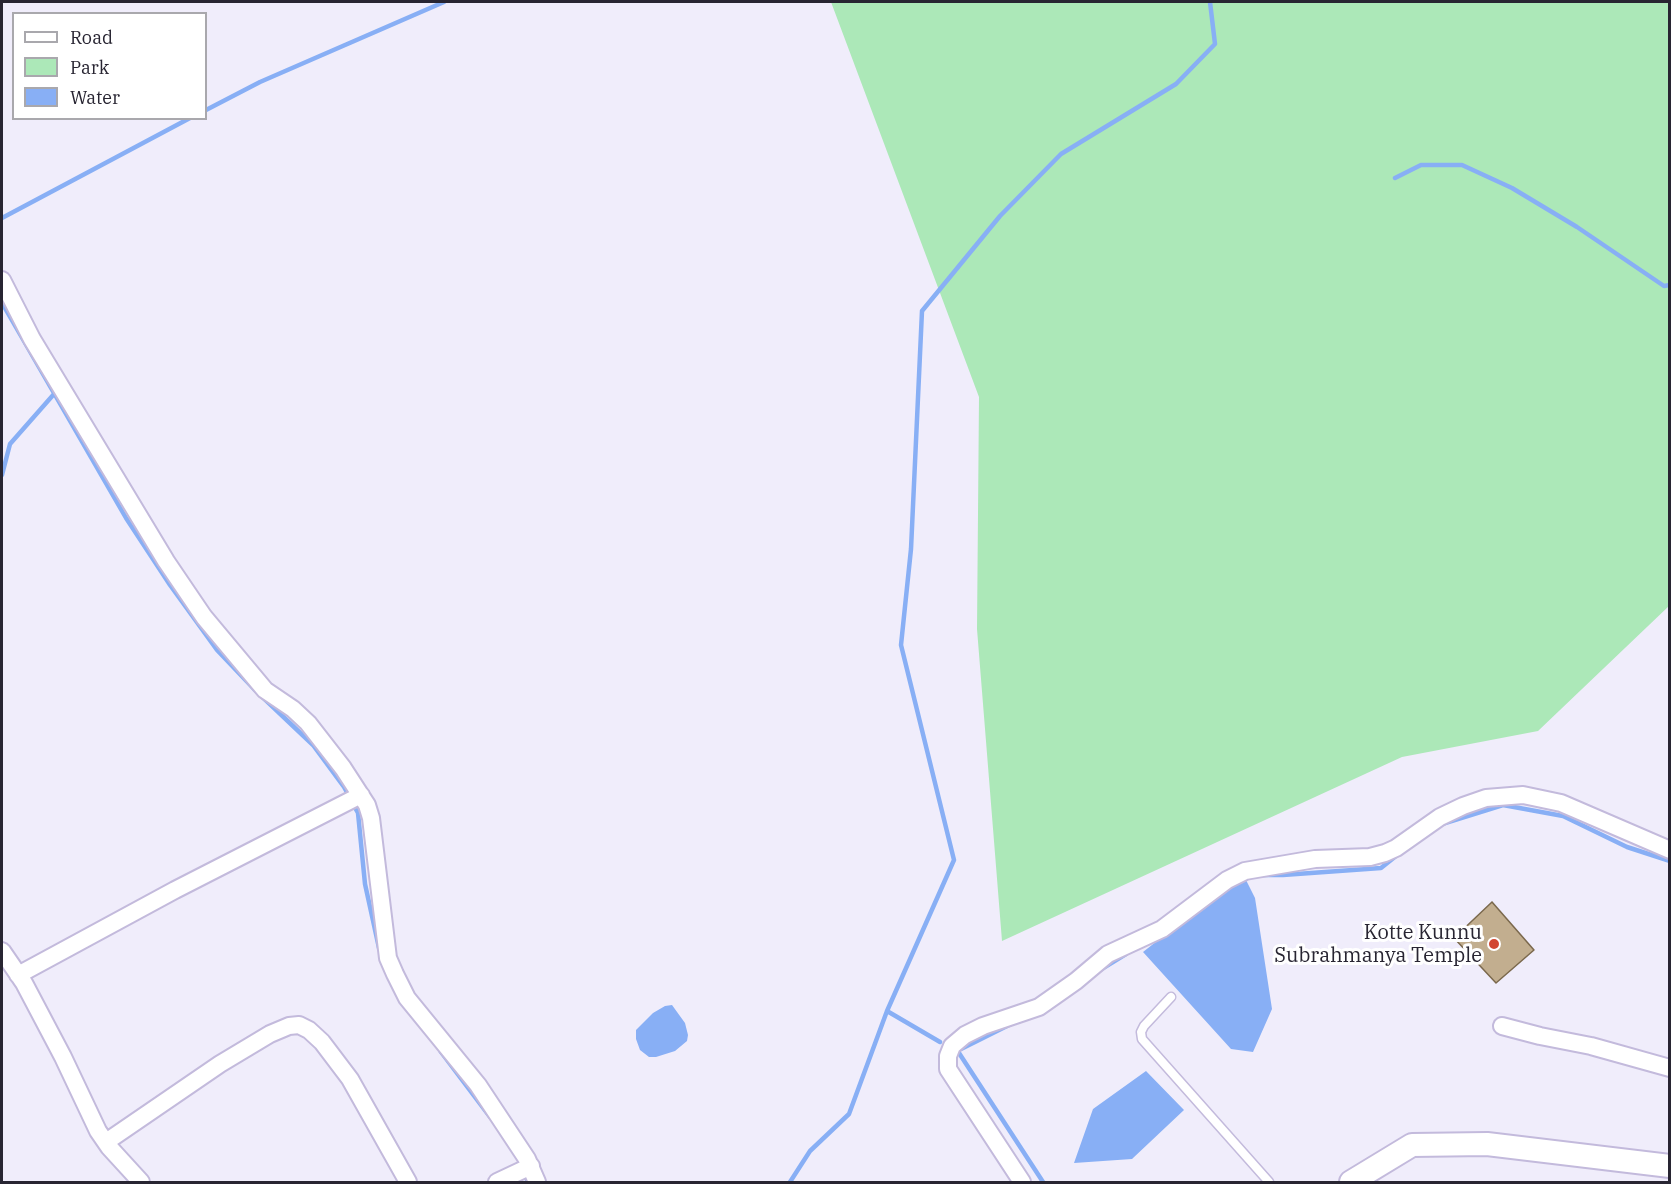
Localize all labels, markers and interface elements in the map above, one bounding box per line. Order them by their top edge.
legend [12,12,207,120]
text: Road [70,26,113,49]
text: Park [70,56,109,79]
text: Water [70,86,120,109]
place label: Kotte Kunnu Subrahmanya Temple [1274,921,1482,968]
marker: Kotte Kunnu Subrahmanya Temple [1487,937,1501,951]

